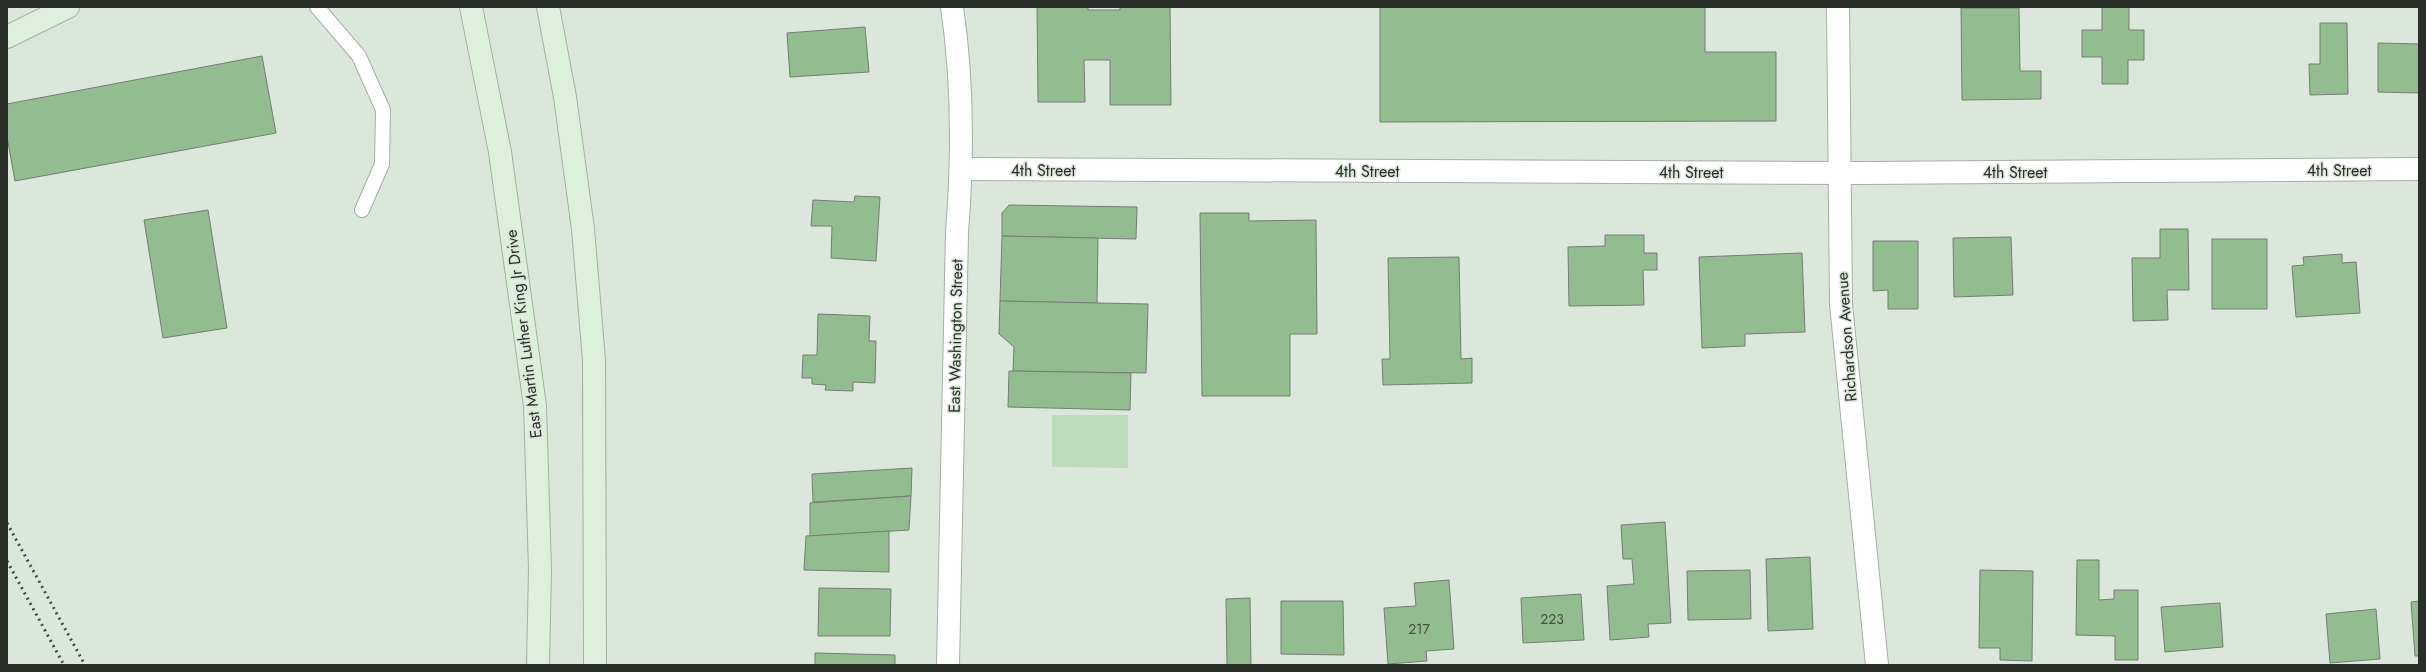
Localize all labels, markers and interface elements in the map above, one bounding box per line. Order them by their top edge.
street label: 4th Street [1011,159,1075,182]
street label: 4th Street [2307,159,2371,182]
street label: 4th Street [1335,160,1399,183]
street label: 4th Street [1659,161,1723,184]
street label: 4th Street [1983,161,2047,184]
street label: East Martin Luther King Jr Drive [499,228,548,440]
street label: East Washington Street [943,259,968,413]
street label: Richardson Avenue [1831,271,1862,402]
house number: 223 [1540,609,1564,629]
house number: 217 [1408,619,1430,639]

